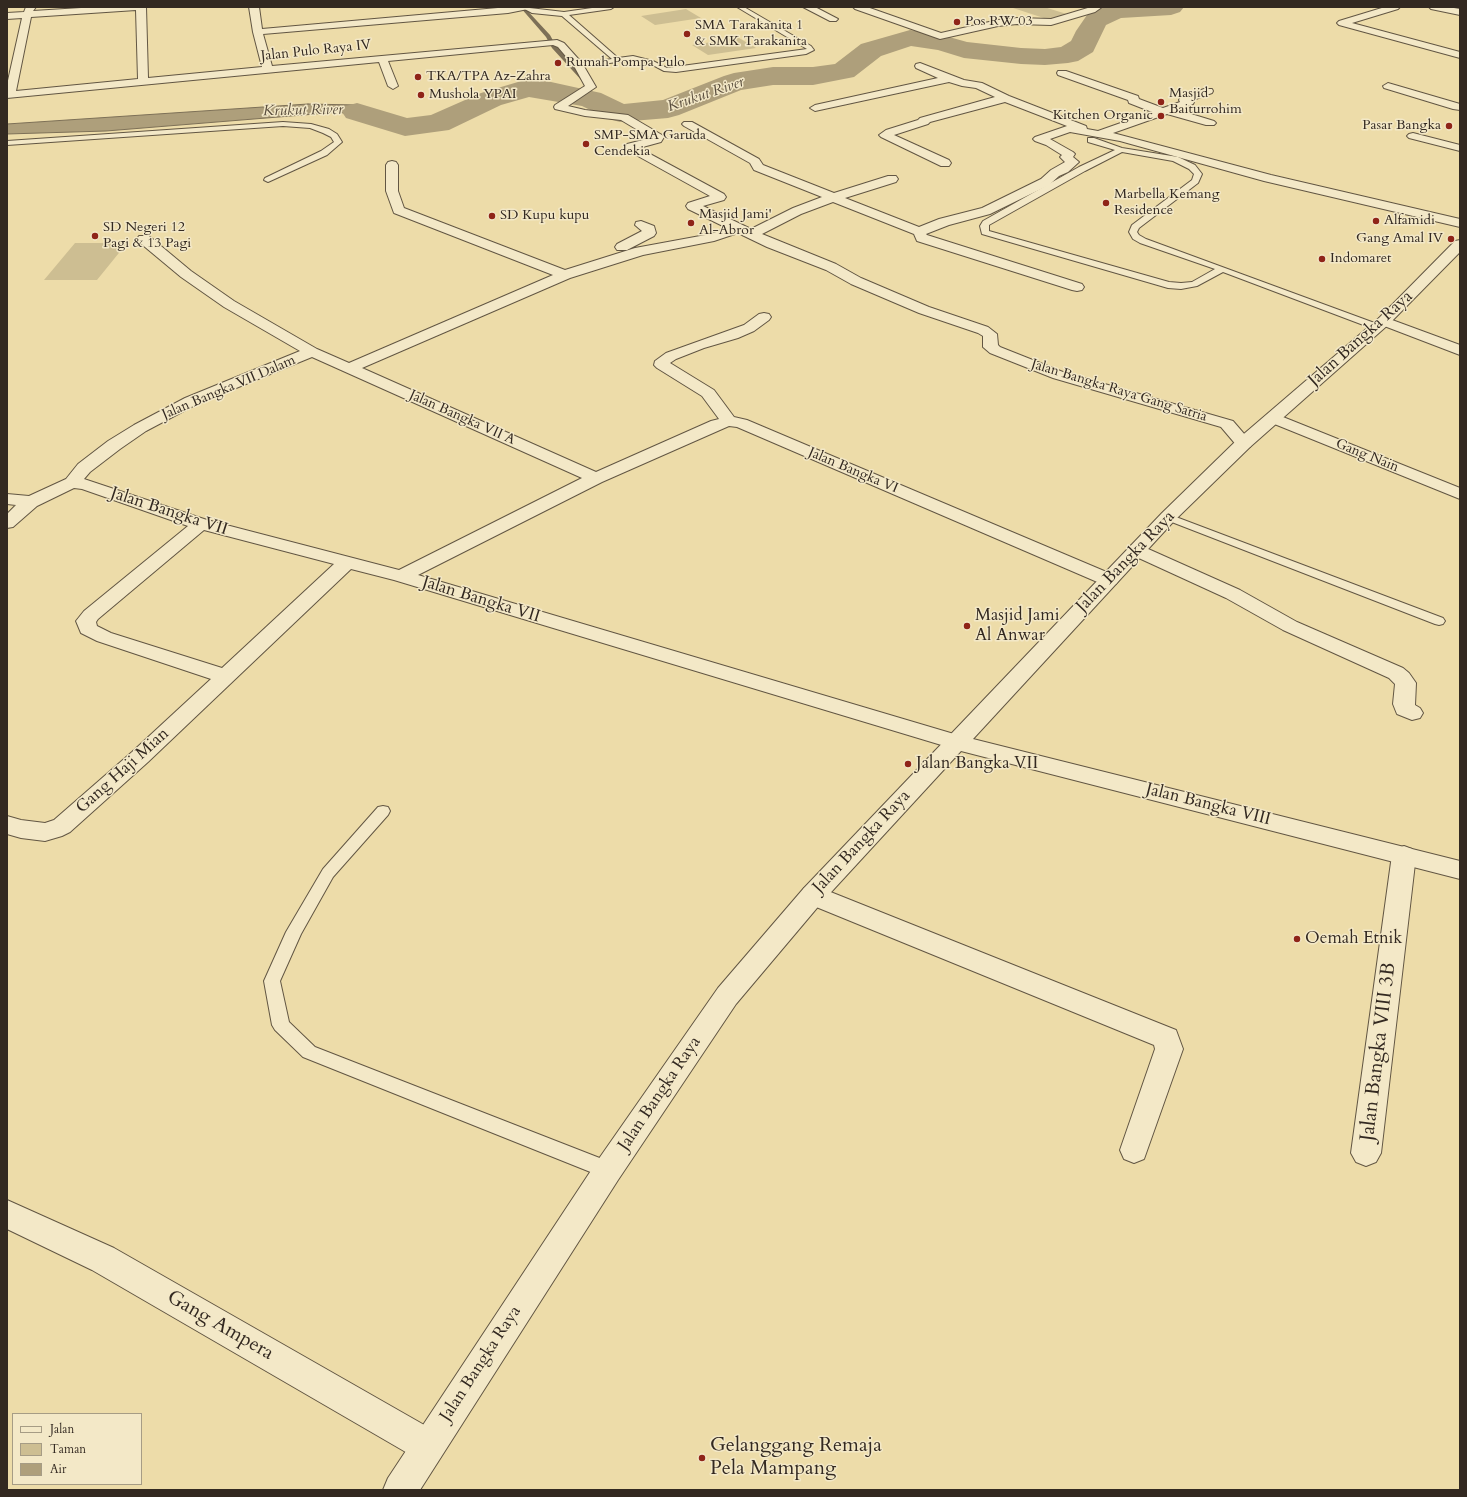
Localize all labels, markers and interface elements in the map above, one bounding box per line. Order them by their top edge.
place label: Pos RW 03 [965,14,1033,30]
marker: Pos RW 03 [952,17,962,27]
place label: SMA Tarakanita 1 & SMK Tarakanita [695,18,807,50]
marker: SMA Tarakanita 1 & SMK Tarakanita [682,29,692,39]
street label: Jalan Pulo Raya IV [260,37,372,65]
place label: Rumah Pompa Pulo [566,55,685,71]
marker: Rumah Pompa Pulo [553,58,563,68]
place label: TKA/TPA Az-Zahra [426,69,551,85]
marker: TKA/TPA Az-Zahra [413,72,423,82]
water label: Krukut River [665,73,747,117]
place label: Masjid Baiturrohim [1169,86,1242,118]
place label: Mushola YPAI [429,87,517,103]
marker: Mushola YPAI [416,90,426,100]
marker: Masjid Baiturrohim [1156,97,1166,107]
water label: Krukut River [263,101,343,121]
place label: Kitchen Organic [1053,108,1153,124]
marker: Kitchen Organic [1156,111,1166,121]
place label: Pasar Bangka [1362,118,1441,134]
marker: Pasar Bangka [1444,121,1454,131]
place label: SMP-SMA Garuda Cendekia [594,128,706,160]
marker: SMP-SMA Garuda Cendekia [581,139,591,149]
place label: Marbella Kemang Residence [1114,187,1220,220]
marker: Marbella Kemang Residence [1101,198,1111,208]
place label: Masjid Jami' Al-Abror [699,207,772,240]
place label: SD Kupu kupu [500,208,589,224]
marker: SD Kupu kupu [487,211,497,221]
place label: Alfamidi [1384,213,1435,229]
marker: Alfamidi [1371,216,1381,226]
marker: Masjid Jami' Al-Abror [686,218,696,228]
place label: SD Negeri 12 Pagi & 13 Pagi [103,220,191,252]
marker: SD Negeri 12 Pagi & 13 Pagi [90,231,100,241]
place label: Gang Amal IV [1356,231,1443,247]
marker: Gang Amal IV [1446,234,1456,244]
place label: Indomaret [1330,251,1392,267]
marker: Indomaret [1317,254,1327,264]
street label: Jalan Bangka Raya [1305,287,1417,391]
street label: Jalan Bangka VII Dalam [160,352,298,424]
street label: Jalan Bangka Raya Gang Satria [1029,356,1209,426]
street label: Jalan Bangka VII A [406,387,518,449]
street label: Gang Nain [1333,436,1401,476]
street label: Jalan Bangka VI [806,445,900,497]
street label: Jalan Bangka VII [108,483,230,541]
street label: Jalan Bangka Raya [1072,507,1180,617]
street label: Jalan Bangka VII [420,572,542,628]
place label: Masjid Jami Al Anwar [975,606,1059,646]
marker: Masjid Jami Al Anwar [962,621,972,631]
street label: Gang Haji Mian [72,724,174,818]
place label: Jalan Bangka VII [916,754,1038,774]
marker: Jalan Bangka VII [903,759,913,769]
street label: Jalan Bangka VIII [1143,780,1273,830]
street label: Jalan Bangka Raya [809,786,915,898]
place label: Oemah Etnik [1305,929,1402,949]
marker: Oemah Etnik [1292,934,1302,944]
street label: Jalan Bangka VIII 3B [1356,961,1402,1143]
street label: Jalan Bangka Raya [614,1033,706,1155]
street label: Gang Ampera [162,1286,278,1366]
street label: Jalan Bangka Raya [436,1302,526,1426]
legend [12,1413,142,1485]
text: Jalan [50,1421,74,1437]
place label: Gelanggang Remaja Pela Mampang [710,1434,882,1481]
text: Taman [50,1441,86,1457]
marker: Gelanggang Remaja Pela Mampang [697,1453,707,1463]
text: Air [50,1461,66,1477]

